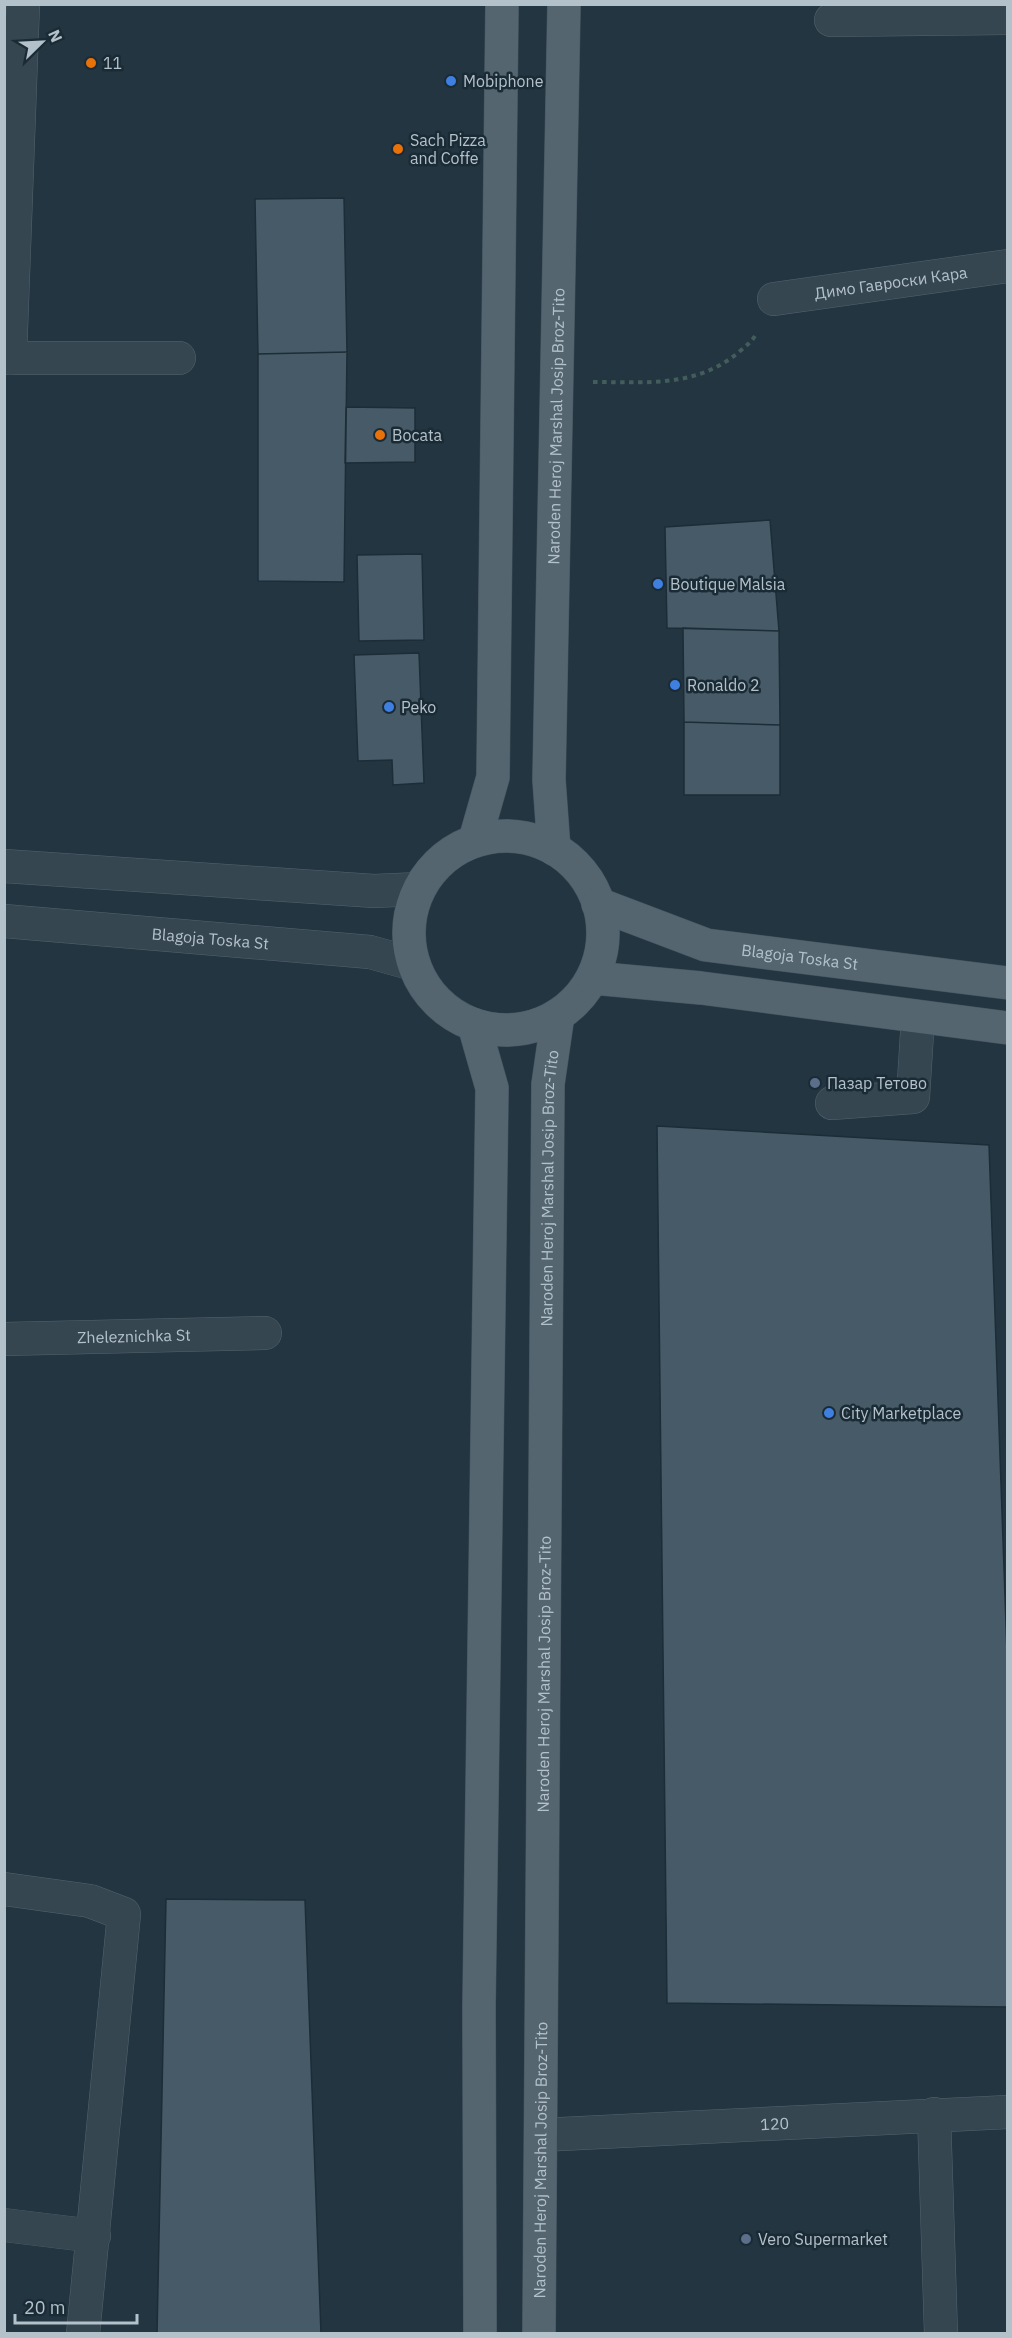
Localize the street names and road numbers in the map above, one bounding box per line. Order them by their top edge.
street label: Димо Гавроски Кара [813,262,969,303]
street label: Naroden Heroj Marshal Josip Broz-Tito [543,288,569,565]
street label: Blagoja Toska St [151,924,270,953]
street label: Blagoja Toska St [740,940,859,974]
street label: Naroden Heroj Marshal Josip Broz-Tito [536,1049,563,1327]
street label: Zheleznichka St [77,1325,191,1347]
street label: Naroden Heroj Marshal Josip Broz-Tito [533,1536,555,1812]
street label: Naroden Heroj Marshal Josip Broz-Tito [529,2021,551,2298]
street label: 120 [760,2113,790,2134]

